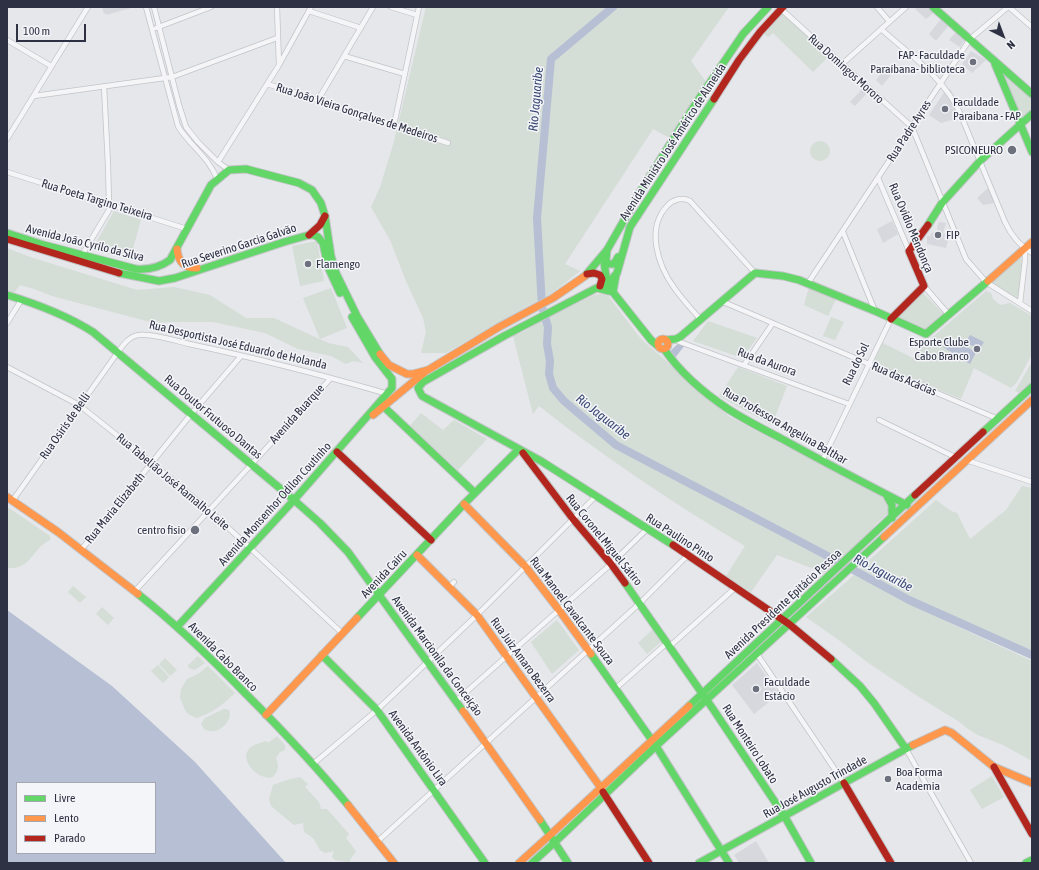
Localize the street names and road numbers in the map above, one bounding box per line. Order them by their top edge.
street label: Rua Domingos Mororo [805,31,887,107]
street label: Avenida Ministro José Américo de Almeida [617,61,729,223]
street label: Rua João Vieira Gonçalves de Medeiros [274,80,440,146]
street label: Rua Padre Ayres [884,97,934,165]
street label: Rua Poeta Targino Teixeira [40,176,154,224]
street label: Rua Ovídio Mendonça [886,181,936,275]
street label: Avenida João Cyrilo da Silva [24,221,146,265]
street label: Rua Severino Garcia Galvão [180,221,298,271]
street label: Rua Desportista José Eduardo de Holanda [148,318,328,372]
street label: Rua do Sol [839,340,873,388]
street label: Rua da Aurora [736,345,798,379]
street label: Rua das Acácias [869,359,939,399]
street label: Rua Doutor Frutuoso Dantas [161,372,265,462]
street label: Avenida Buarque [266,381,328,447]
street label: Rua Professora Angelina Balthar [720,384,850,468]
street label: Rua Osiris de Belli [37,390,93,462]
street label: Rua Tabelião José Ramalho Leite [113,430,233,534]
street label: Avenida Monsenhor Odilon Coutinho [216,439,334,569]
street label: Rua Maria Elizabeth [82,469,148,547]
street label: Rua Coronel Miguel Sátiro [563,491,645,589]
street label: Rua Paulino Pinto [643,511,717,565]
street label: Avenida Presidente Epitácio Pessoa [721,546,845,662]
street label: Avenida Cairu [358,547,410,601]
street label: Rua Manoel Cavalcante Souza [527,554,617,668]
street label: Avenida Marcionila da Conceição [389,593,485,719]
street label: Rua Juiz Amaro Bezerra [487,615,559,705]
street label: Avenida Cabo Branco [185,619,261,695]
street label: Rua Monteiro Lobato [719,702,781,786]
street label: Avenida Antônio Lira [386,707,450,789]
street label: Rua José Augusto Trindade [761,752,869,822]

